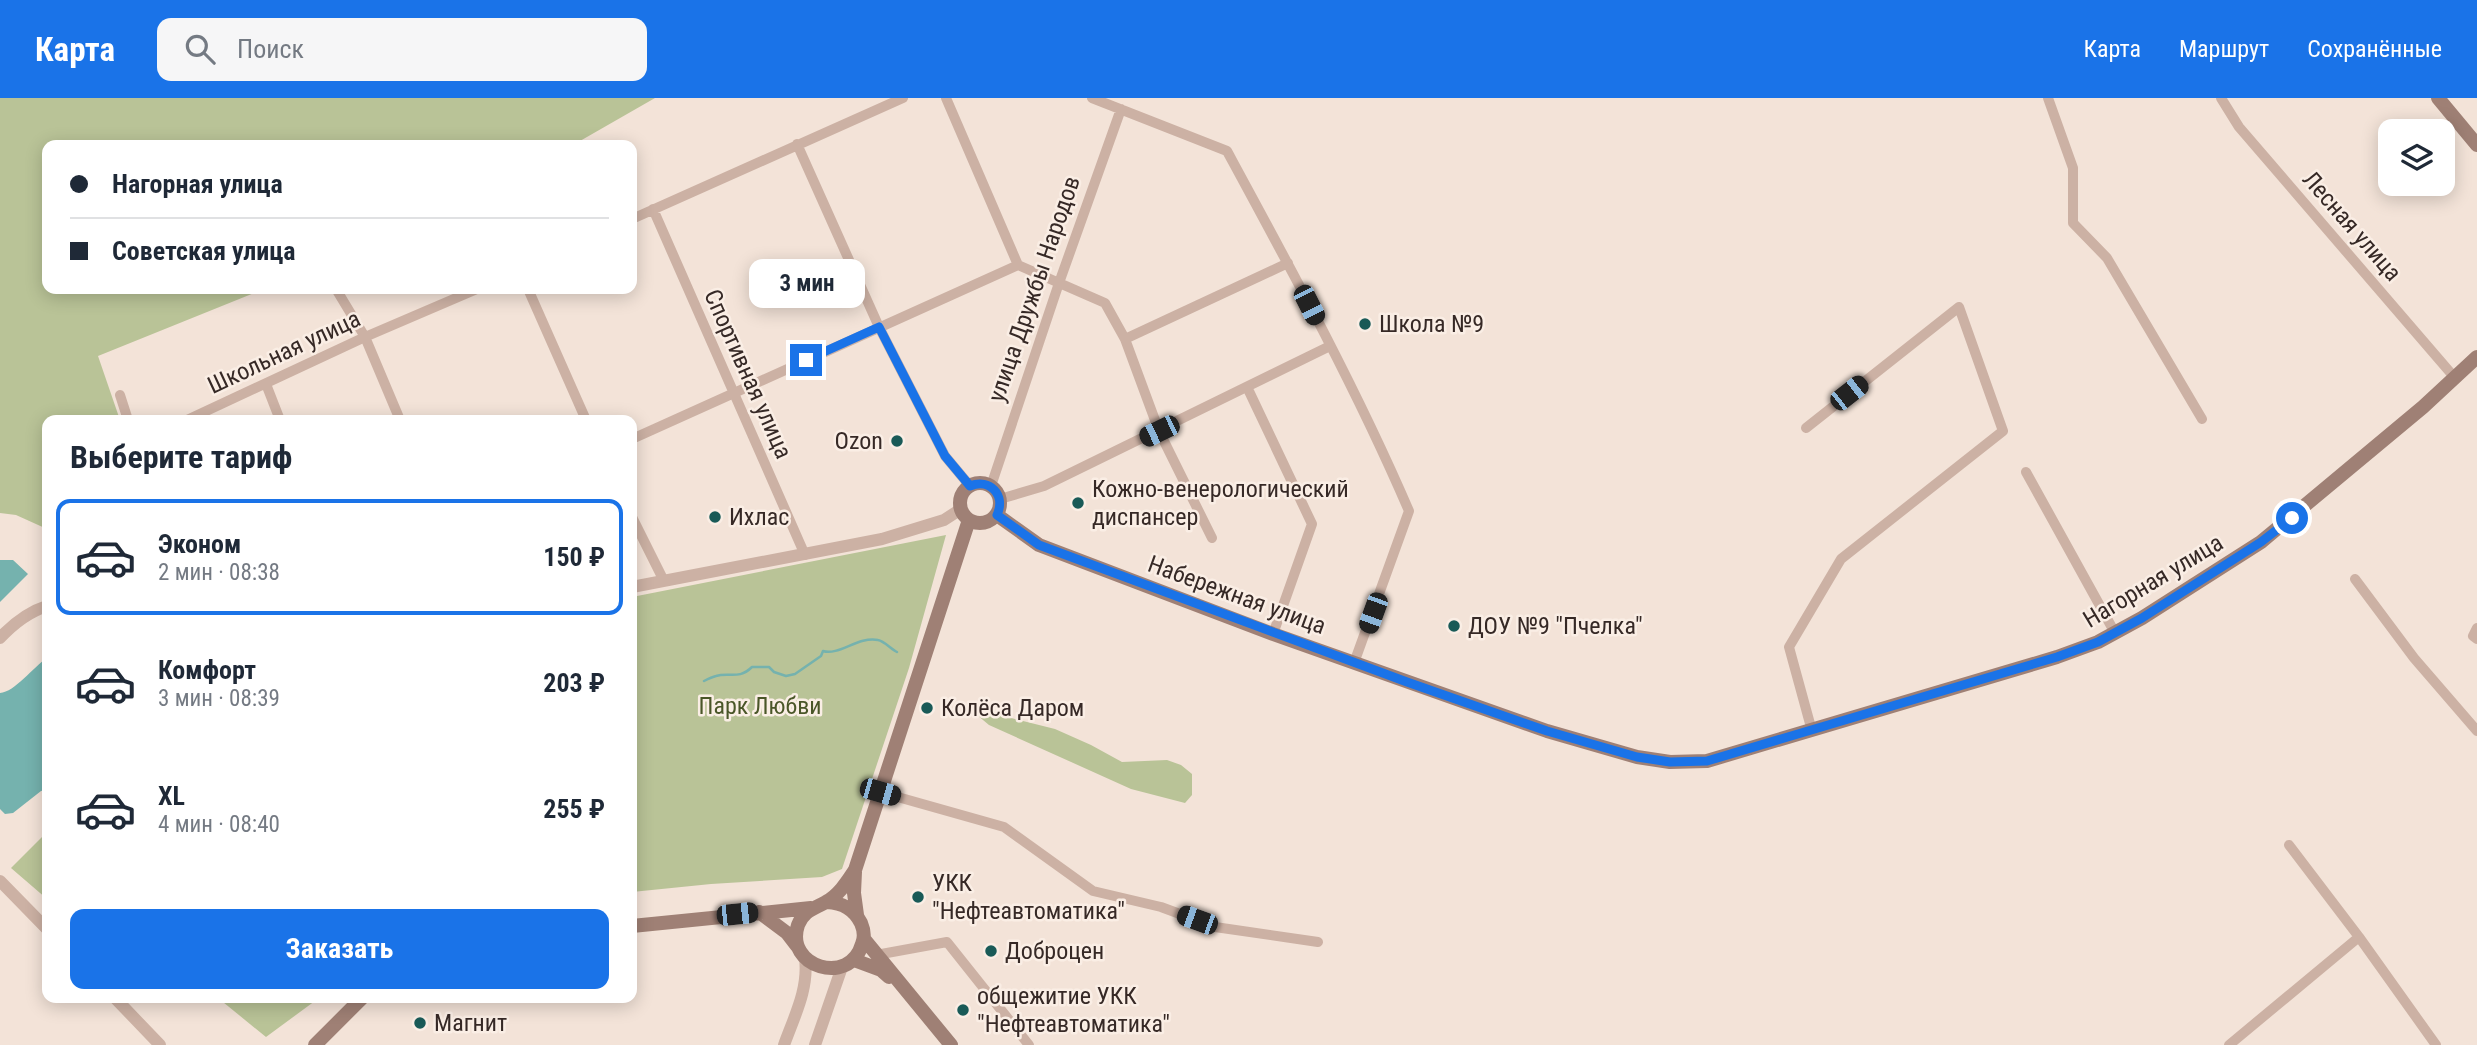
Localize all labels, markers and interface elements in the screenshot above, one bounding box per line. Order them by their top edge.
search box [157,18,647,81]
text: Карта [35,30,115,69]
icon: search [181,30,219,68]
text: Поиск [237,34,304,64]
text: Карта [2084,35,2141,63]
text: Маршрут [2179,35,2269,63]
text: Сохранённые [2307,35,2442,63]
map controls [2378,119,2455,196]
button: layers [2378,119,2455,196]
street label: Лесная улица [2297,166,2407,286]
text: Нагорная улица [112,169,283,199]
street label: улица Дружбы Народов [982,172,1086,406]
text: Советская улица [112,236,296,266]
callout: 3 мин [748,258,864,308]
text: 3 мин [779,270,835,297]
car [1291,282,1328,328]
street label: Спортивная улица [698,285,798,463]
street label: Школьная улица [203,304,365,400]
place label: Школа №9 [1379,310,1484,338]
marker: Школа №9 [1357,316,1373,332]
route end [790,344,822,376]
car [1826,372,1873,414]
car [1136,412,1183,450]
place label: Ozon [835,427,883,455]
marker: Ozon [889,433,905,449]
text: Выберите тариф [70,438,292,476]
place label: Кожно-венерологический диспансер [1092,475,1349,531]
marker: Кожно-венерологический диспансер [1070,495,1086,511]
route start [2276,502,2308,534]
place label: Ихлас [729,503,789,531]
marker: Ихлас [707,509,723,525]
icon: car [74,526,137,589]
street label: Нагорная улица [2078,528,2228,634]
text: Эконом [158,529,241,559]
text: 150 ₽ [543,542,605,572]
street label: Набережная улица [1144,550,1330,640]
text: 2 мин · 08:38 [158,559,280,586]
car [1356,590,1391,636]
place label: ДОУ №9 "Пчелка" [1468,612,1643,640]
marker: ДОУ №9 "Пчелка" [1446,618,1462,634]
icon: car [74,652,137,715]
text: Комфорт [158,655,256,685]
text: 203 ₽ [543,668,605,698]
text: 3 мин · 08:39 [158,685,280,712]
park label: Парк Любви [699,692,821,720]
place label: Колёса Даром [941,694,1084,722]
marker: Колёса Даром [919,700,935,716]
car [857,776,904,808]
icon: car [74,778,137,841]
text: XL [158,781,185,811]
text: 255 ₽ [543,794,605,824]
text: 4 мин · 08:40 [158,811,280,838]
place label: УКК "Нефтеавтоматика" [932,869,1125,925]
marker: УКК "Нефтеавтоматика" [910,889,926,905]
car [716,901,759,927]
car [1174,903,1221,937]
button: Заказать [70,909,609,989]
place label: Доброцен [1005,937,1104,965]
marker: Доброцен [983,943,999,959]
place label: общежитие УКК "Нефтеавтоматика" [977,982,1170,1038]
marker: общежитие УКК "Нефтеавтоматика" [955,1002,971,1018]
place label: Магнит [434,1009,507,1037]
marker: Магнит [412,1015,428,1031]

